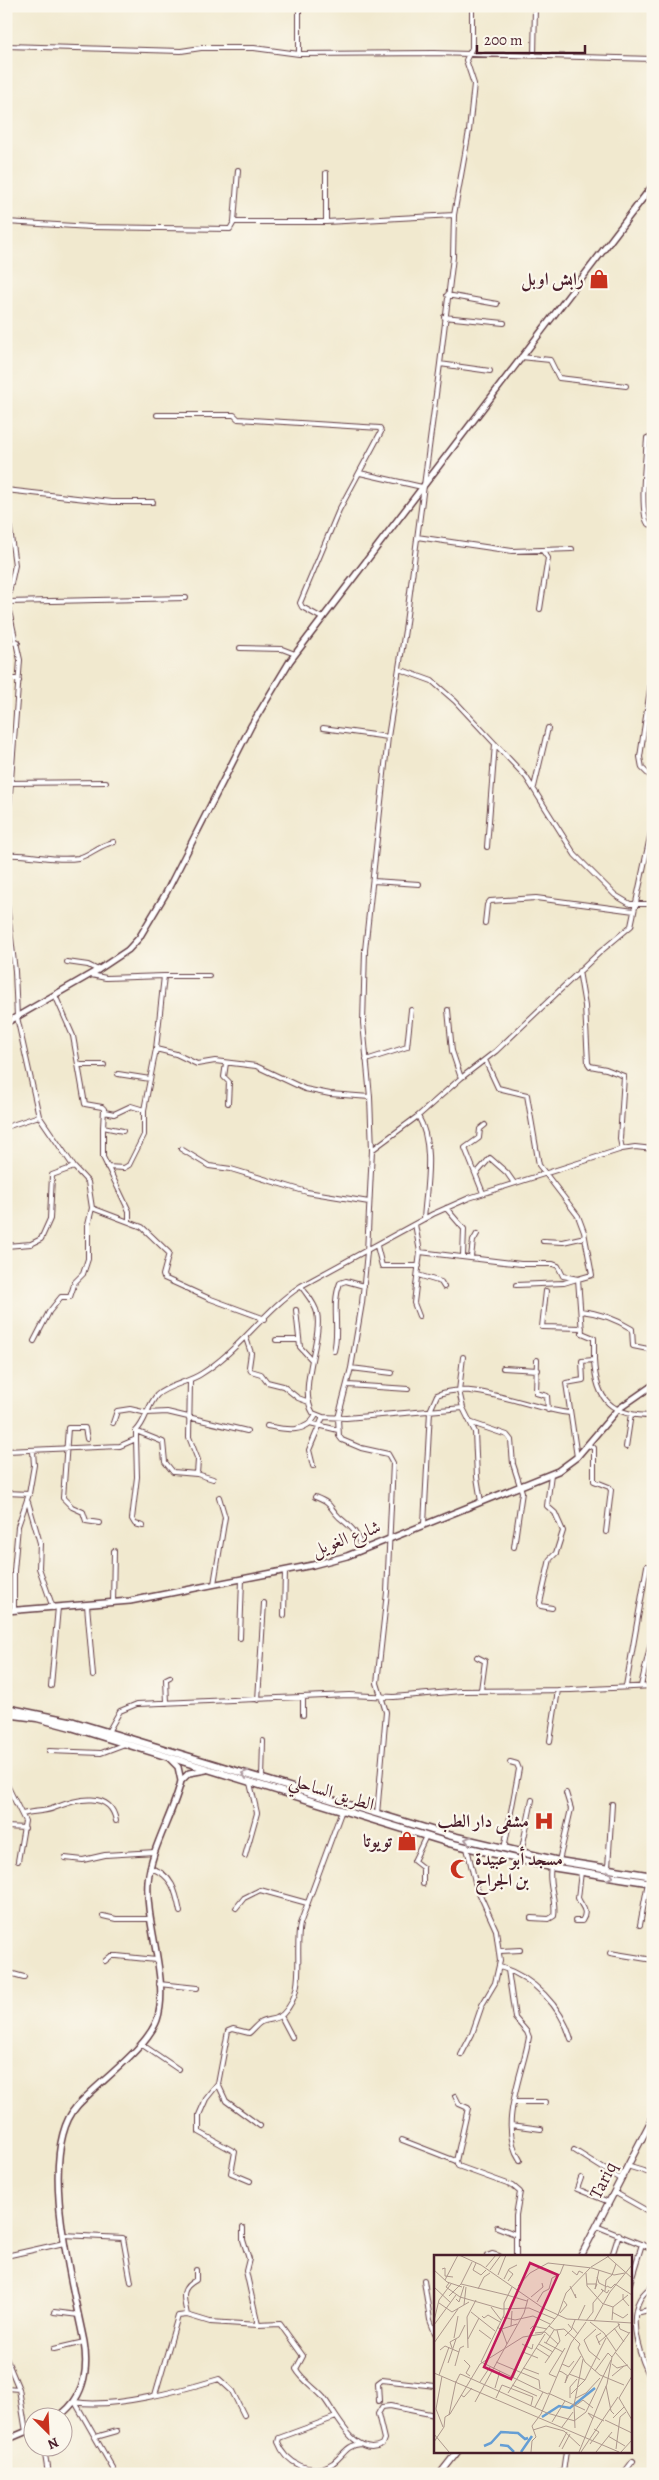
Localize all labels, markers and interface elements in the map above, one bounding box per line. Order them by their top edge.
scale bar [477,22,584,54]
text: 200 m [484,30,523,50]
place label: رابش اوبل [521,267,584,292]
shop icon: رابش اوبل [588,268,610,290]
street label: شارع الغويل [308,1514,385,1564]
street label: الطريق الساحلي [285,1768,377,1821]
one-way arrow [241,1769,249,1779]
place label: مشفى دار الطب [437,1809,529,1835]
hospital icon: مشفى دار الطب [533,1810,555,1832]
place label: تويوتا [363,1829,393,1853]
shop icon: تويوتا [396,1830,418,1852]
one-way arrow [463,1835,472,1846]
place label: مسجد أبو عبيدة بن الجراح [475,1846,563,1896]
mosque icon: مسجد أبو عبيدة بن الجراح [449,1858,471,1880]
one-way arrow [606,1871,614,1881]
street label: Tariq [584,2157,622,2203]
inset map [434,2255,632,2452]
north arrow [22,2408,72,2458]
text: N [45,2433,62,2454]

